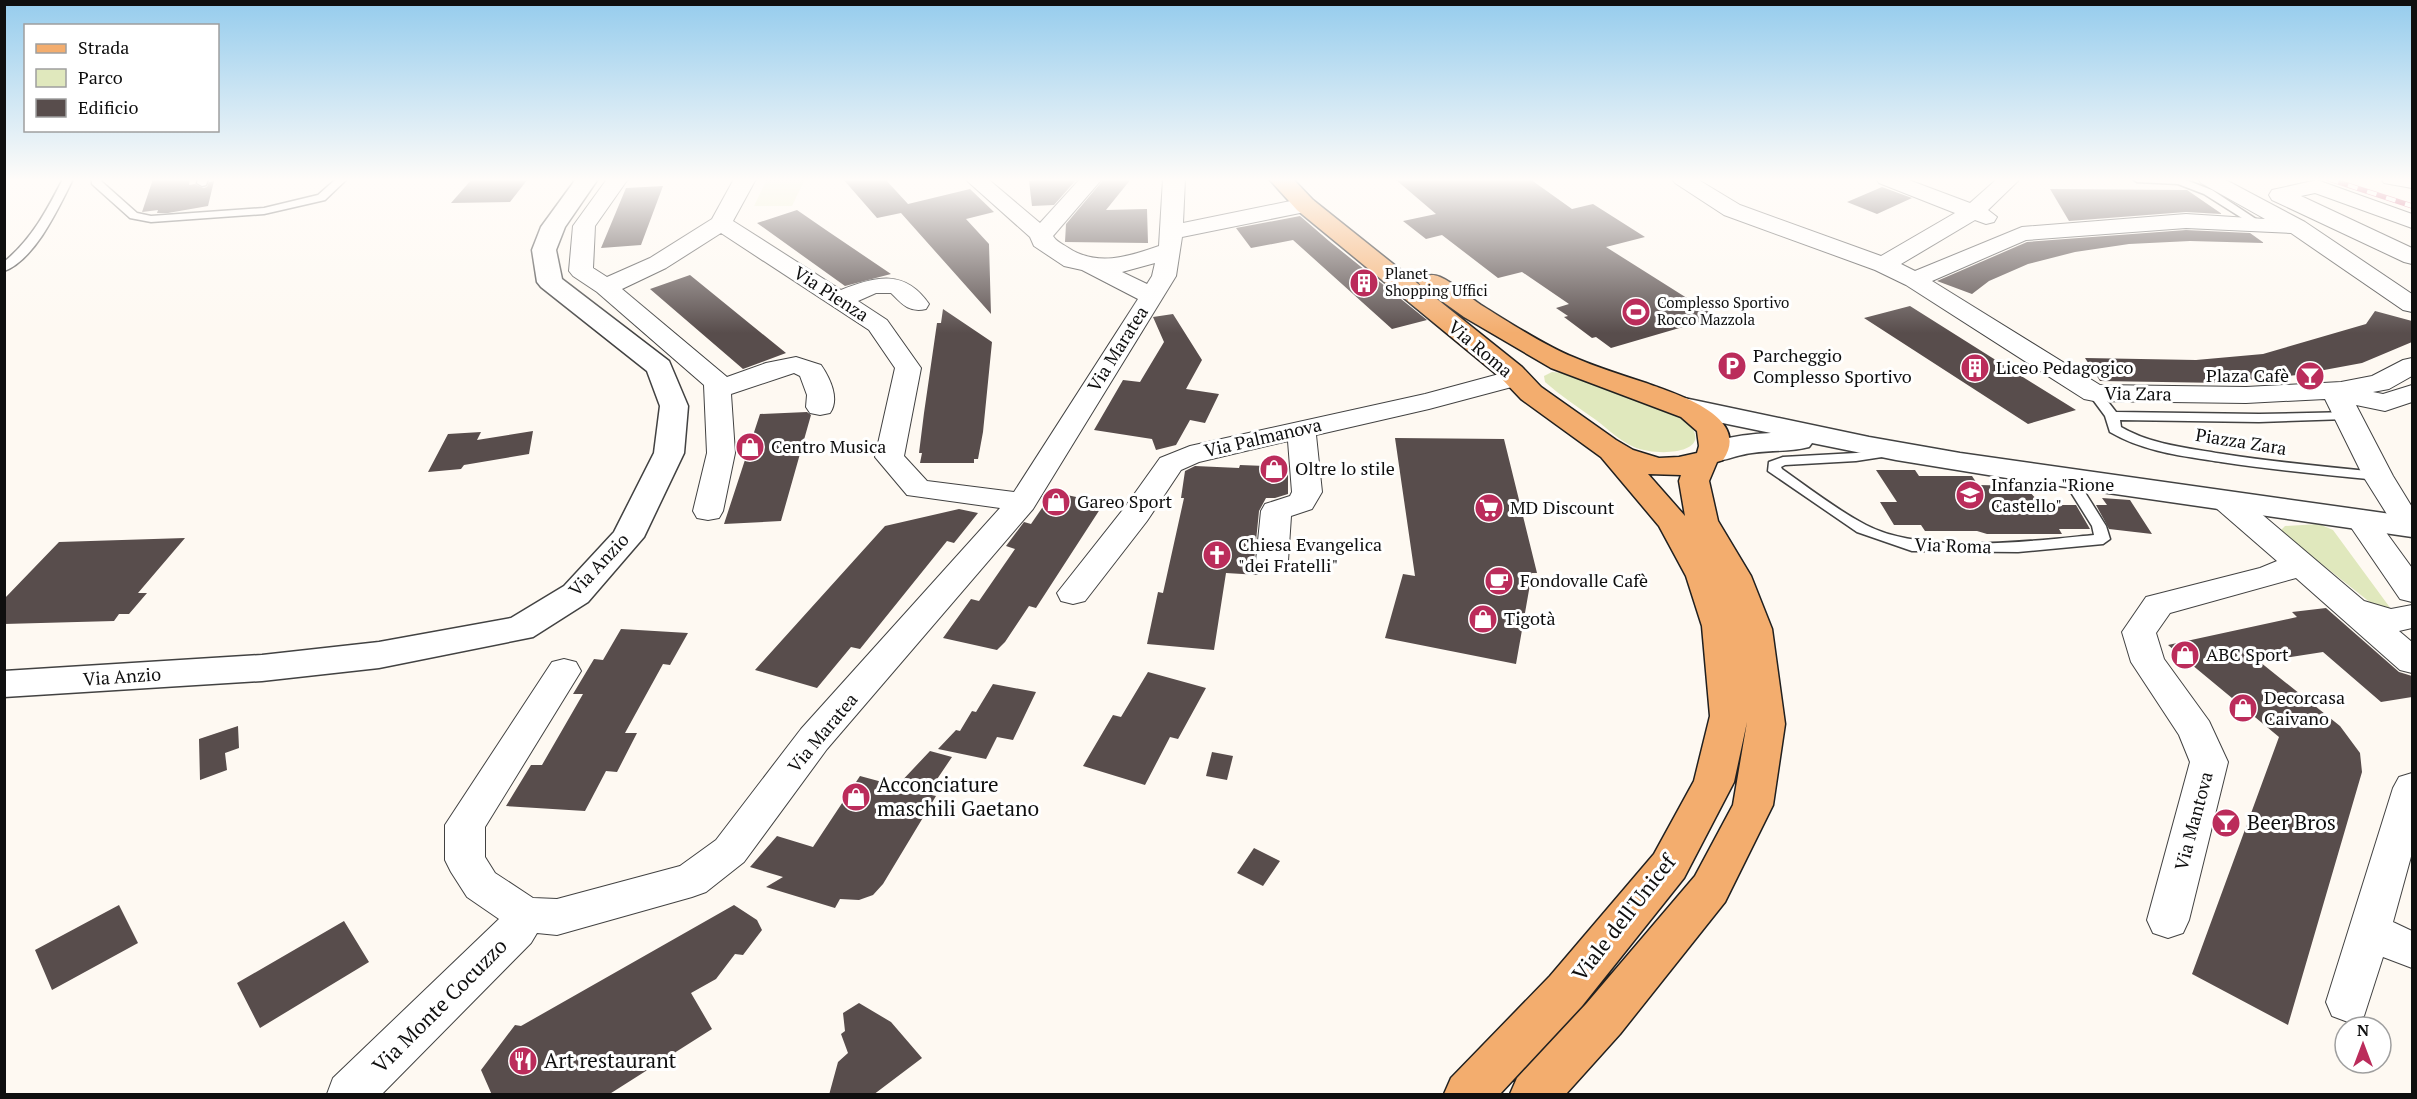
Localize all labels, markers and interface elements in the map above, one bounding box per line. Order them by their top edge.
legend [24,24,219,132]
text: Strada [78,35,129,59]
text: Parco [78,65,123,89]
text: Edificio [78,95,138,119]
street label: Via Pienza [789,260,874,326]
place label: Planet Shopping Uffici [1385,263,1488,300]
building icon: Planet Shopping Uffici [1348,267,1380,299]
place label: Complesso Sportivo Rocco Mazzola [1657,292,1789,329]
sports icon: Complesso Sportivo Rocco Mazzola [1620,296,1652,328]
street label: Via Maratea [1081,301,1153,396]
street label: Via Roma [1443,314,1518,382]
place label: Parcheggio Complesso Sportivo [1753,343,1912,388]
parking icon: Parcheggio Complesso Sportivo [1716,350,1748,382]
building icon: Liceo Pedagogico [1959,352,1991,384]
place label: Liceo Pedagogico [1996,355,2133,379]
bar icon: Plaza Cafè [2294,360,2326,392]
place label: Plaza Cafè [2206,363,2289,387]
street label: Via Zara [2104,380,2172,406]
street label: Via Palmanova [1202,412,1324,462]
street label: Piazza Zara [2194,422,2288,460]
shop icon: Centro Musica [734,431,766,463]
place label: Centro Musica [771,434,886,458]
shop icon: Oltre lo stile [1258,453,1290,485]
place label: Oltre lo stile [1295,456,1395,480]
place label: Infanzia "Rione Castello" [1991,472,2114,517]
school or university icon: Infanzia "Rione Castello" [1954,479,1986,511]
shop icon: Gareo Sport [1040,486,1072,518]
place label: Gareo Sport [1077,489,1172,513]
supermarket icon: MD Discount [1473,492,1505,524]
place label: MD Discount [1510,495,1615,519]
street label: Via Anzio [563,528,634,601]
place label: Chiesa Evangelica "dei Fratelli" [1238,532,1382,577]
street label: Via Roma [1914,532,1992,558]
church icon: Chiesa Evangelica "dei Fratelli" [1201,539,1233,571]
cafe icon: Fondovalle Cafè [1483,565,1515,597]
place label: Fondovalle Cafè [1520,568,1648,592]
shop icon: Tigotà [1467,603,1499,635]
place label: Tigotà [1504,606,1556,630]
shop icon: ABC Sport [2169,639,2201,671]
place label: ABC Sport [2206,642,2289,666]
street label: Via Anzio [82,661,162,691]
place label: Decorcasa Caivano [2264,685,2345,730]
street label: Via Maratea [782,688,863,777]
shop icon: Decorcasa Caivano [2227,692,2259,724]
street label: Via Mantova [2168,769,2218,873]
place label: Acconciature maschili Gaetano [877,770,1039,822]
shop icon: Acconciature maschili Gaetano [840,781,872,813]
bar icon: Beer Bros [2210,807,2242,839]
place label: Beer Bros [2247,808,2336,836]
street label: Viale dell'Unicef [1565,847,1682,986]
street label: Via Monte Cocuzzo [366,932,513,1079]
north arrow [2333,1015,2393,1075]
text: N [2357,1019,2369,1041]
restaurant icon: Art restaurant [507,1045,539,1077]
place label: Art restaurant [544,1046,677,1074]

